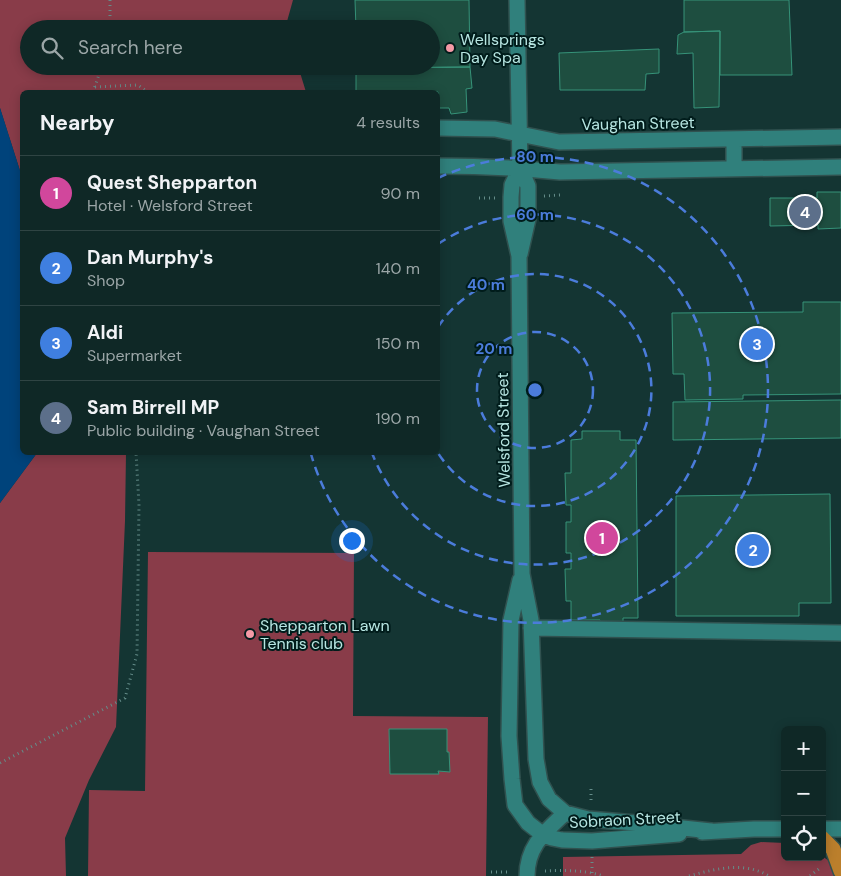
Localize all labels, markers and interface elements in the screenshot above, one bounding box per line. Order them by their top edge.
search box [20,20,440,75]
place label: Wellsprings Day Spa [460,29,545,68]
icon: search [38,34,66,62]
text: Search here [78,35,183,60]
marker: Wellsprings Day Spa [444,42,456,54]
text: Nearby [40,109,114,137]
text: 4 results [356,112,420,133]
street label: Vaughan Street [581,112,695,135]
text: 80 m [516,147,554,167]
text: Quest Shepparton [87,170,257,195]
text: 1 [53,183,59,204]
text: 90 m [380,183,420,204]
pin: 4 [789,193,821,231]
text: Hotel · Welsford Street [87,195,253,216]
text: 60 m [516,205,554,225]
text: Dan Murphy's [87,245,213,270]
text: 2 [51,258,61,279]
text: 140 m [376,258,420,279]
text: Shop [87,270,125,291]
text: 40 m [467,275,505,295]
text: Aldi [87,320,123,345]
pin: 3 [741,325,773,363]
text: 3 [51,333,61,354]
text: 150 m [376,333,420,354]
text: 20 m [476,339,512,359]
text: Supermarket [87,345,182,366]
street label: Welsford Street [492,372,515,488]
centre of rings [526,381,544,399]
text: Sam Birrell MP [87,395,219,420]
text: 4 [51,408,61,429]
text: 190 m [376,408,420,429]
text: Public building · Vaughan Street [87,420,320,441]
pin: 1 [586,519,618,557]
your location [339,528,365,554]
pin: 2 [737,531,769,569]
place label: Shepparton Lawn Tennis club [260,615,390,654]
marker: Shepparton Lawn Tennis club [244,628,256,640]
map controls [781,726,826,861]
button: + [781,726,826,771]
button: − [781,771,826,816]
street label: Sobraon Street [569,806,681,833]
button: locate [781,816,826,861]

